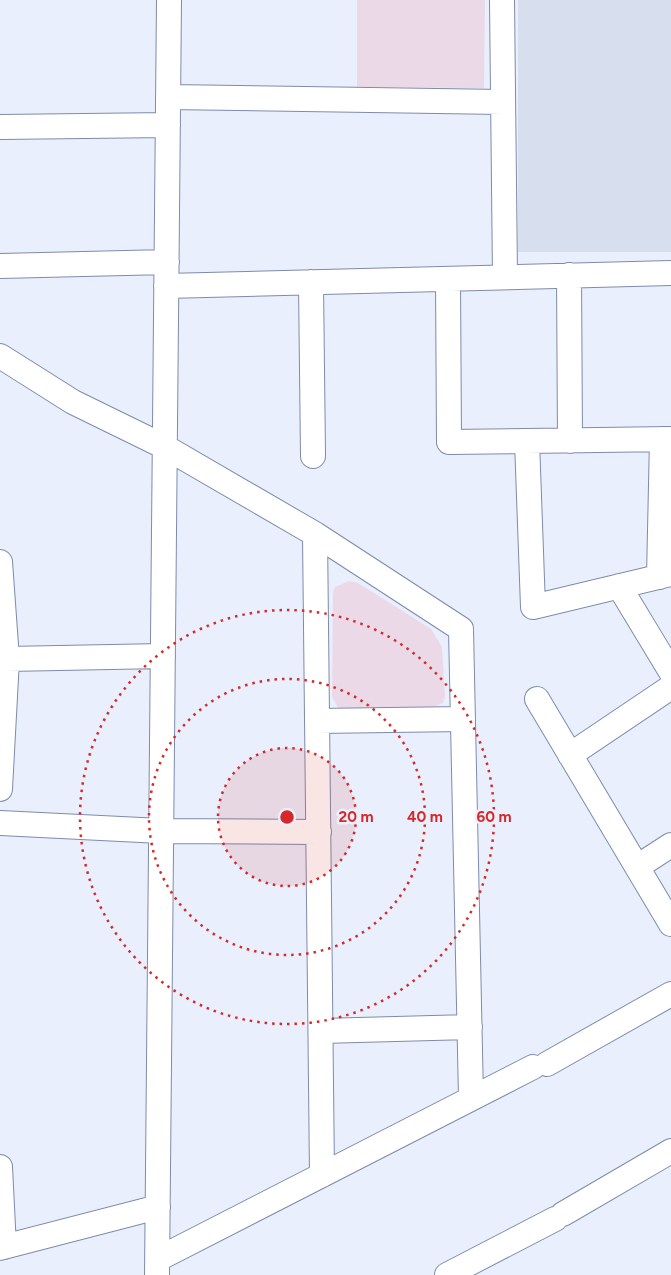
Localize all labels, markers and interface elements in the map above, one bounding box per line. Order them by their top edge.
centre of rings [278,808,296,826]
text: 20 m [338,808,374,826]
text: 40 m [407,808,443,826]
text: 60 m [476,808,512,826]

